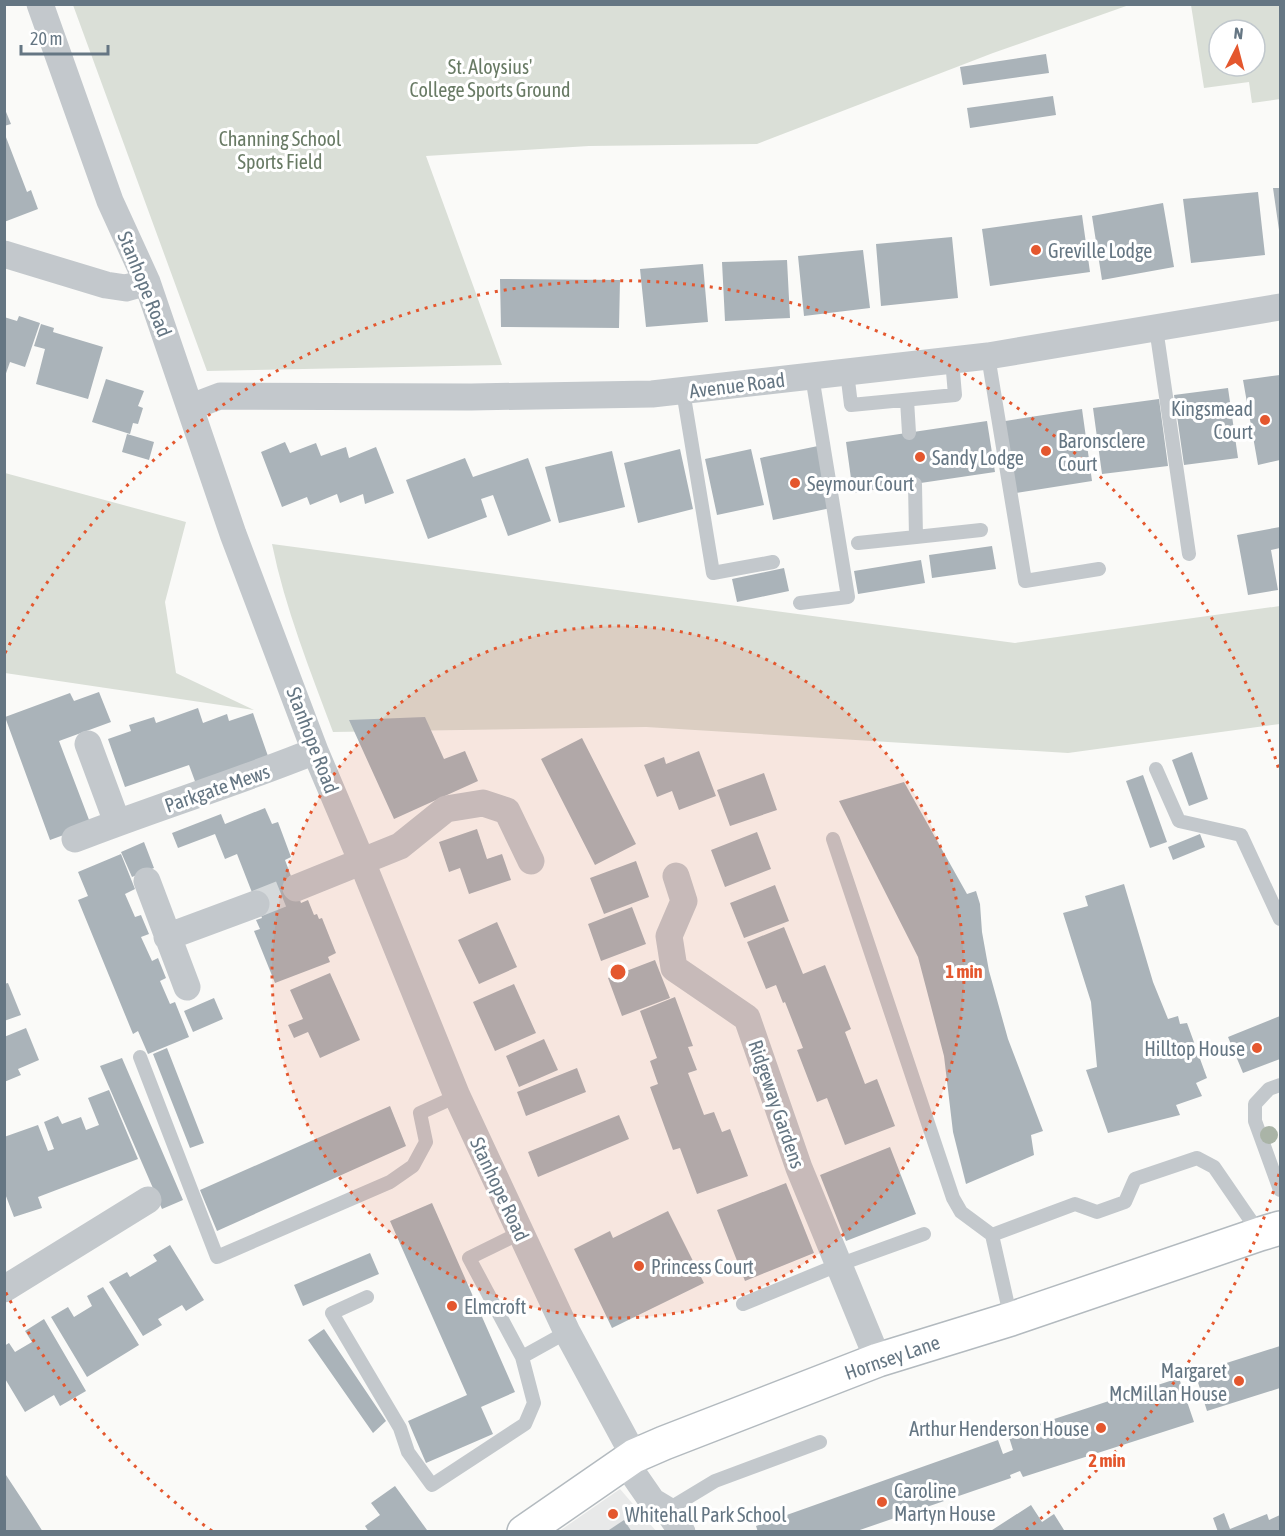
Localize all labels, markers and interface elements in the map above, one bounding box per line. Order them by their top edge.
scale bar [21,18,108,56]
north arrow [1207,18,1267,78]
text: N [1233,24,1244,43]
text: 20 m [30,28,62,49]
park label: St. Aloysius' College Sports Ground [409,55,571,101]
park label: Channing School Sports Field [219,127,342,173]
street label: Stanhope Road [113,228,177,340]
place label: Greville Lodge [1048,239,1152,262]
marker: Greville Lodge [1029,243,1043,257]
street label: Avenue Road [688,368,786,402]
place label: Kingsmead Court [1171,397,1253,443]
marker: Kingsmead Court [1258,413,1272,427]
place label: Baronsclere Court [1058,429,1145,475]
marker: Baronsclere Court [1039,444,1053,458]
place label: Sandy Lodge [932,446,1024,469]
marker: Sandy Lodge [913,450,927,464]
place label: Seymour Court [807,472,914,495]
marker: Seymour Court [788,476,802,490]
street label: Stanhope Road [282,684,344,796]
street label: Parkgate Mews [161,759,273,817]
text: 1 min [946,961,983,982]
centre of rings [608,962,628,982]
street label: Ridgeway Gardens [744,1037,810,1171]
place label: Hilltop House [1144,1037,1245,1060]
marker: Hilltop House [1250,1041,1264,1055]
street label: Stanhope Road [466,1133,534,1245]
place label: Princess Court [651,1255,754,1278]
marker: Princess Court [632,1259,646,1273]
place label: Elmcroft [464,1295,526,1318]
marker: Elmcroft [445,1299,459,1313]
street label: Hornsey Lane [841,1330,943,1384]
place label: Margaret McMillan House [1109,1359,1227,1405]
marker: Margaret McMillan House [1232,1374,1246,1388]
place label: Arthur Henderson House [909,1417,1089,1440]
marker: Arthur Henderson House [1094,1421,1108,1435]
text: 2 min [1089,1450,1126,1471]
place label: Caroline Martyn House [894,1479,996,1525]
marker: Caroline Martyn House [875,1495,889,1509]
place label: Whitehall Park School [625,1503,787,1526]
marker: Whitehall Park School [606,1507,620,1521]

